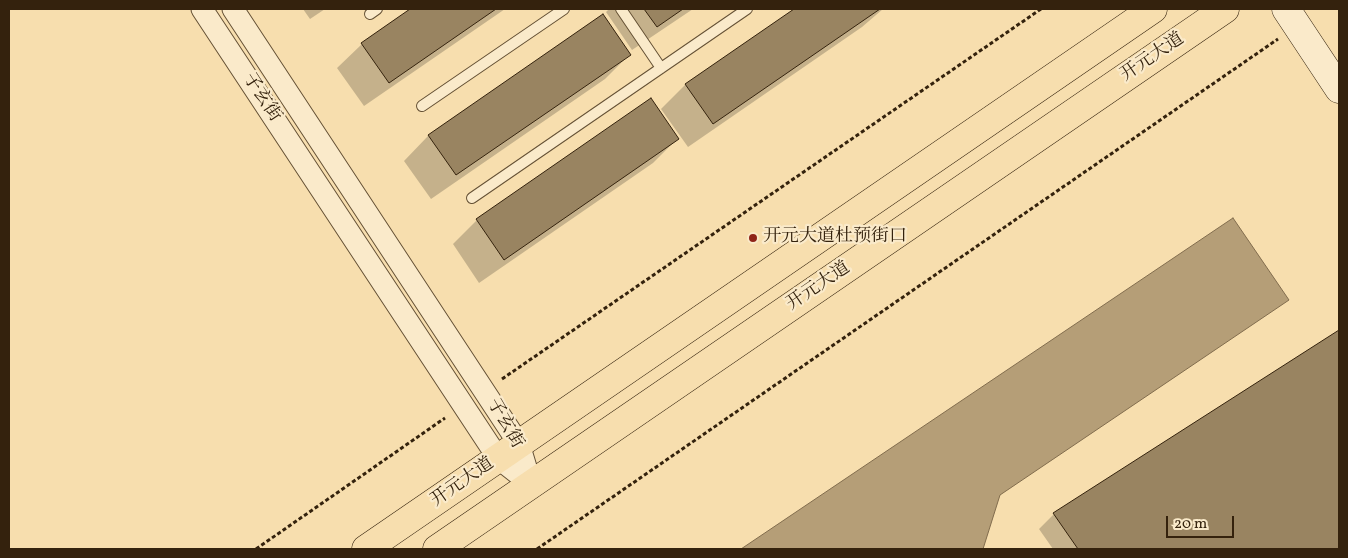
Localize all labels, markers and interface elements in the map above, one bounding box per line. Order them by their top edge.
street label: 开元大道 [1117,29,1189,87]
street label: 子玄街 [237,69,285,127]
place label: 开元大道杜预街口 [763,227,907,249]
marker: 开元大道杜预街口 [747,232,759,244]
street label: 开元大道 [783,258,855,316]
street label: 子玄街 [481,395,527,453]
street label: 开元大道 [427,454,499,512]
scale bar [1168,506,1236,538]
text: 20 m [1174,514,1207,535]

